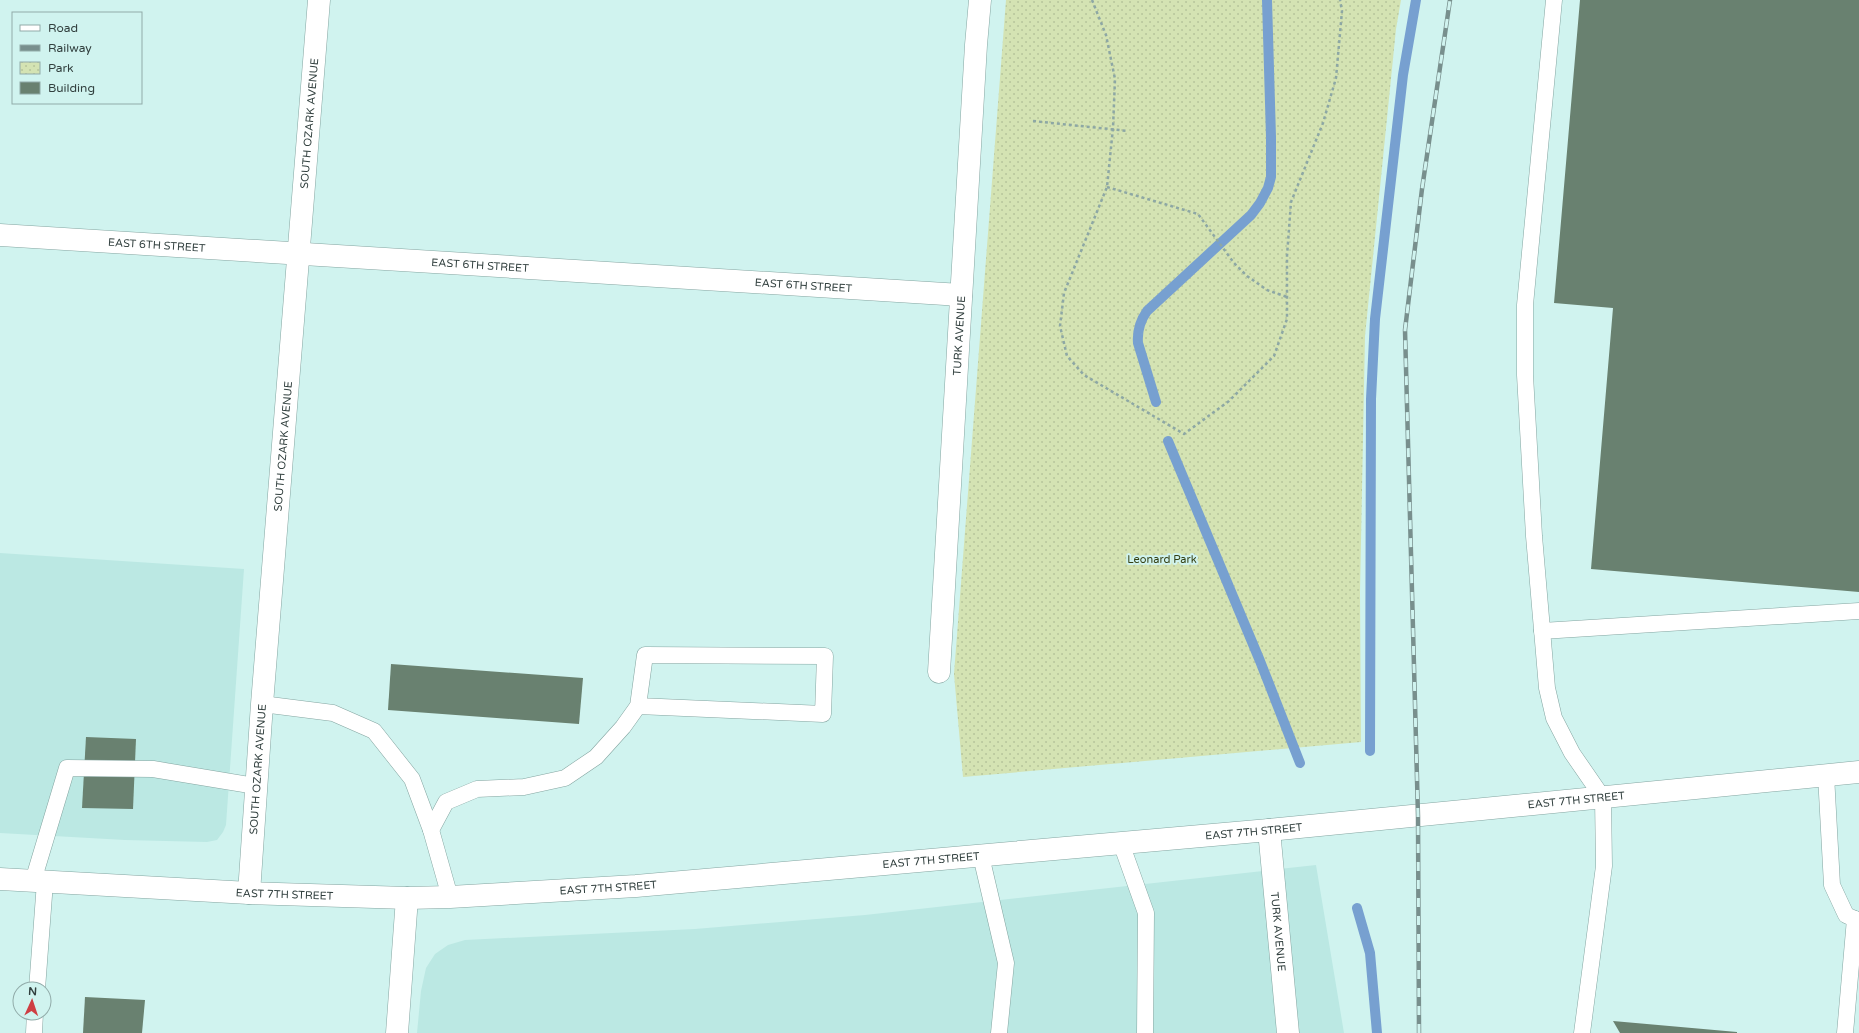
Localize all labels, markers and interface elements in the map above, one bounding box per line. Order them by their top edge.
legend [12,12,142,104]
text: Road [48,21,78,35]
text: Railway [48,41,92,55]
street label: SOUTH OZARK AVENUE [297,58,321,189]
text: Park [48,61,74,75]
text: Building [48,81,95,95]
street label: EAST 6TH STREET [108,235,206,254]
street label: EAST 6TH STREET [431,255,530,275]
street label: EAST 6TH STREET [754,276,853,295]
street label: TURK AVENUE [950,295,968,376]
street label: SOUTH OZARK AVENUE [271,381,295,512]
park label: Leonard Park [1127,553,1197,566]
street label: SOUTH OZARK AVENUE [247,704,268,835]
street label: EAST 7TH STREET [1527,789,1626,811]
street label: EAST 7TH STREET [1205,820,1303,842]
street label: EAST 7TH STREET [882,849,981,871]
street label: EAST 7TH STREET [559,878,658,897]
street label: EAST 7TH STREET [235,886,334,902]
street label: TURK AVENUE [1268,891,1289,972]
north arrow [12,981,52,1021]
text: N [28,985,37,998]

